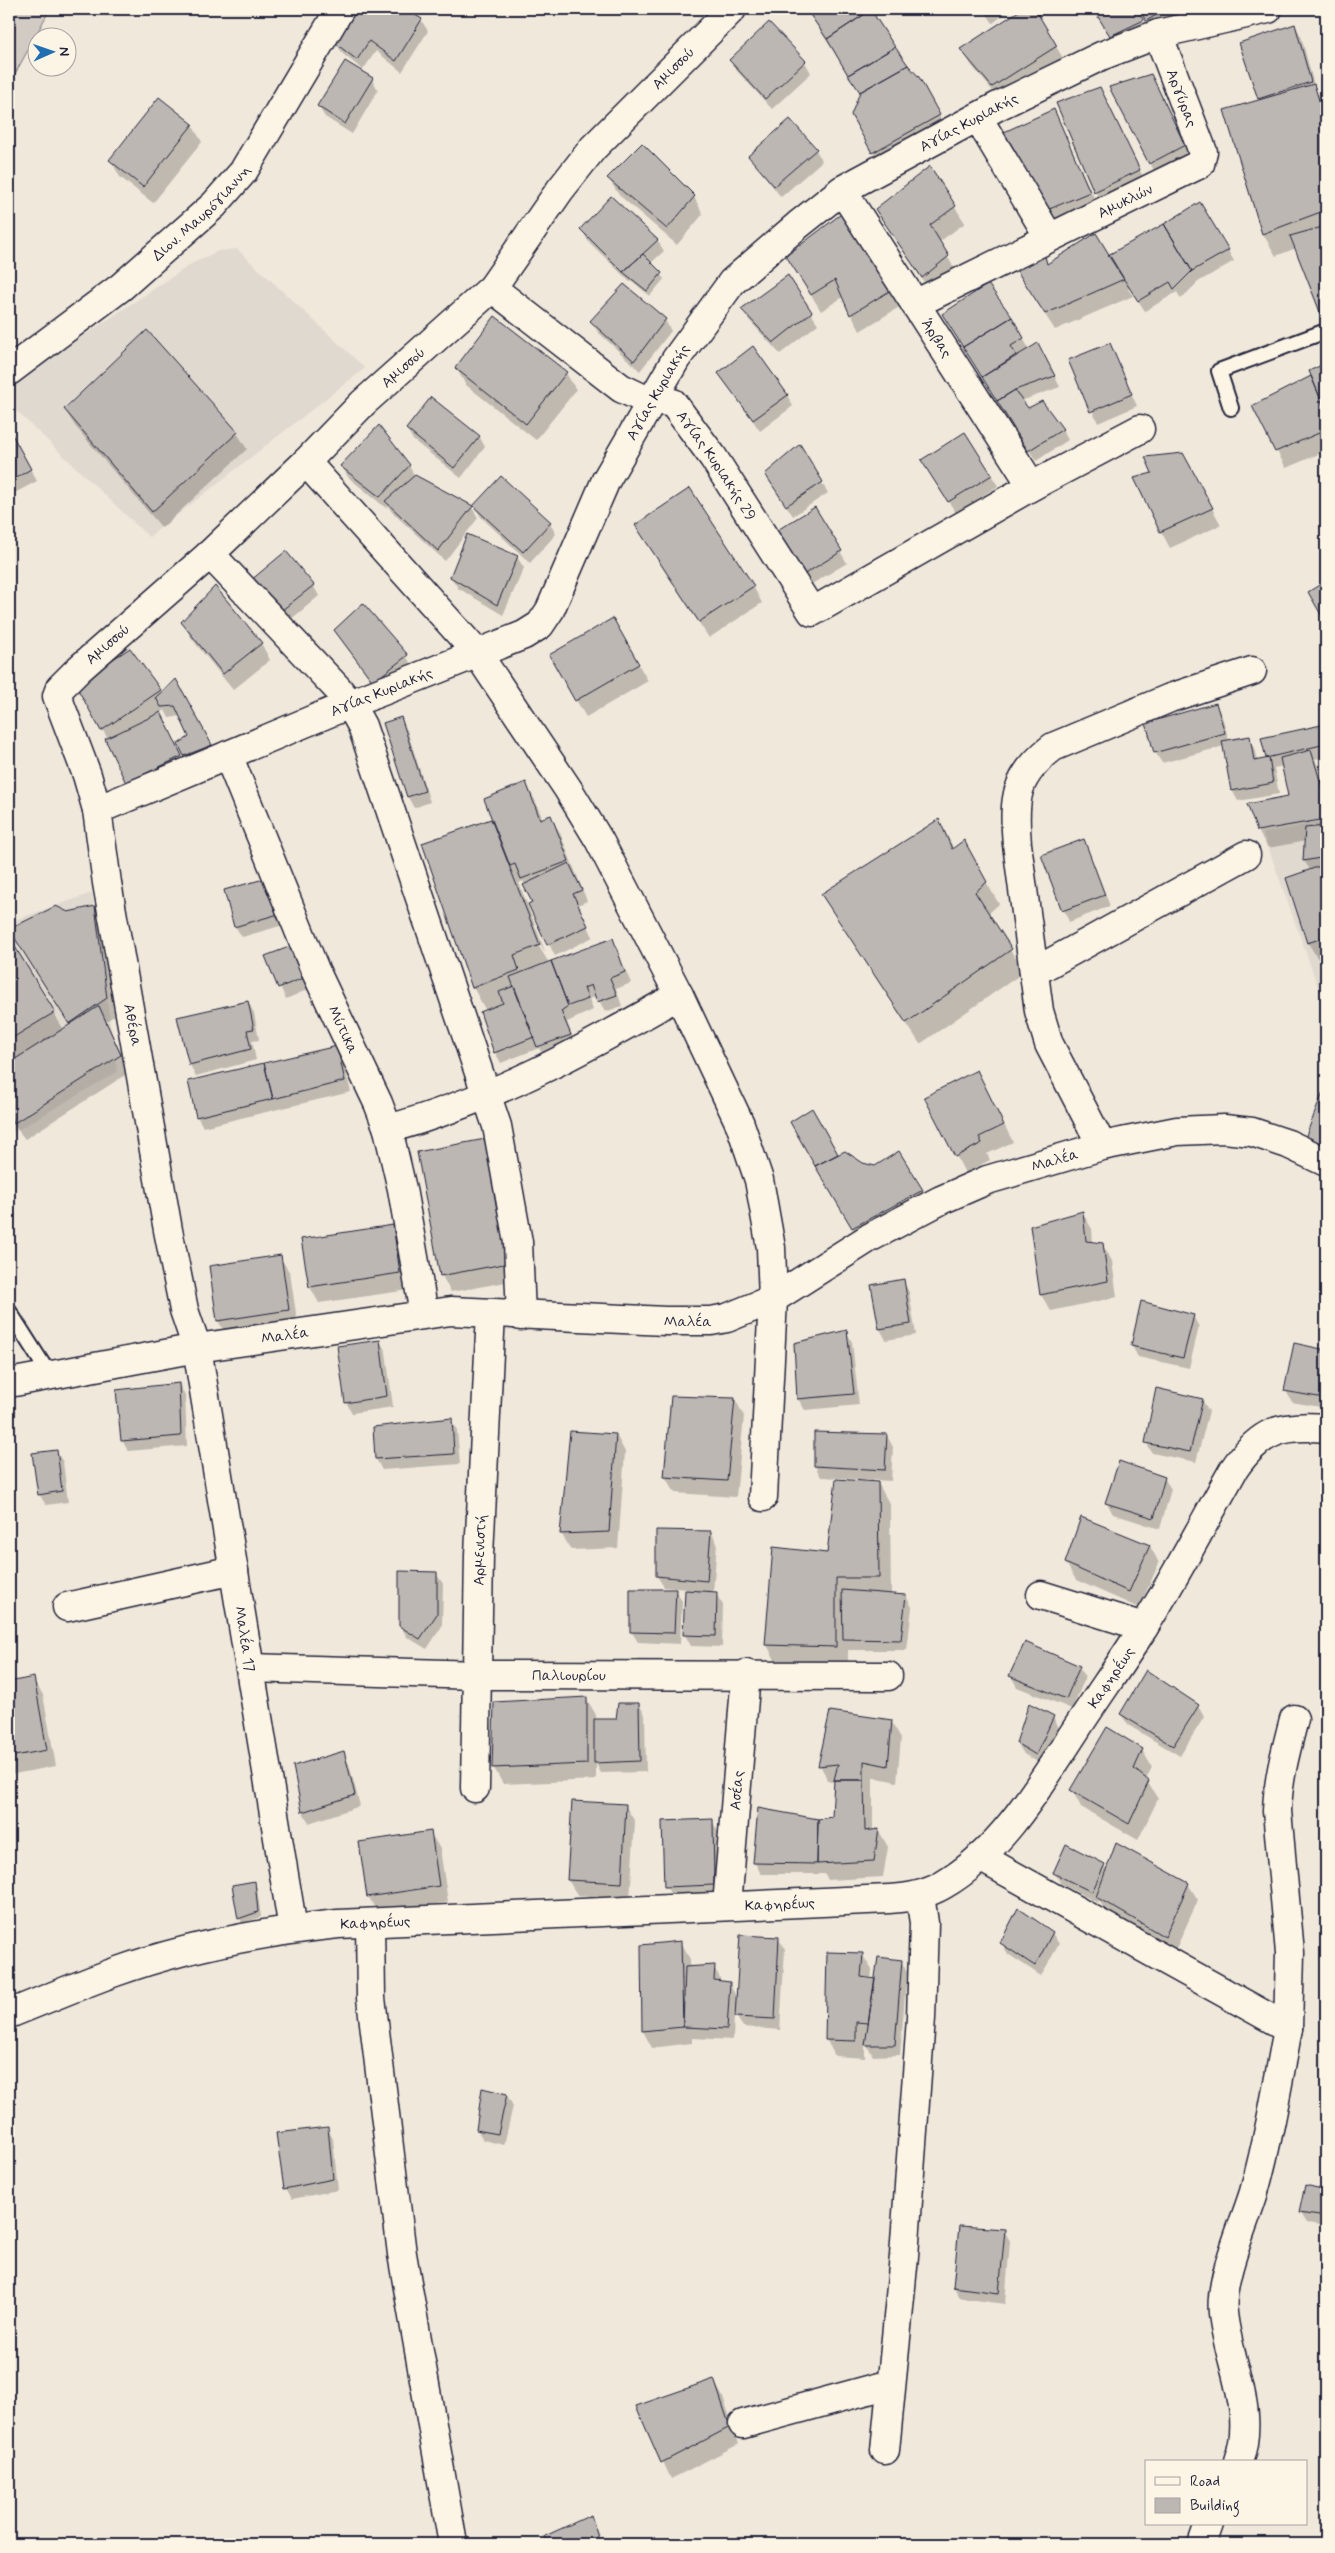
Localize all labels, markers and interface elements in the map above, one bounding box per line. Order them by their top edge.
north arrow [28,28,78,78]
street label: Αμισσού [648,43,700,94]
text: N [55,47,73,57]
street label: Αργύρας [1161,66,1201,131]
street label: Αγίας Κυριακής [916,89,1022,157]
street label: Διον. Μαυρόγιαννη [148,162,255,266]
street label: Αμυκλών [1095,180,1157,224]
street label: Άρβας [916,315,956,362]
street label: Αγίας Κυριακής [622,340,695,444]
street label: Αμισσού [377,343,430,393]
street label: Αγίας Κυριακής 29 [671,407,760,525]
street label: Αμισσού [82,620,135,670]
street label: Αγίας Κυριακής [328,663,436,722]
street label: Αθέρα [118,1002,146,1049]
street label: Μύτικα [322,1003,363,1058]
street label: Μαλέα [1029,1144,1081,1177]
street label: Μαλέα [664,1312,712,1332]
street label: Μαλέα [260,1323,311,1350]
street label: Αρμενιστή [469,1514,492,1586]
street label: Μαλέα 17 [229,1605,259,1674]
street label: Καφηρέως [1084,1643,1140,1712]
street label: Παλιουρίου [532,1666,606,1686]
street label: Ασέας [726,1769,749,1811]
street label: Καφηρέως [744,1893,816,1917]
street label: Καφηρέως [340,1912,411,1935]
legend [1145,2460,1308,2526]
text: Road [1190,2472,1220,2492]
text: Building [1190,2496,1240,2517]

